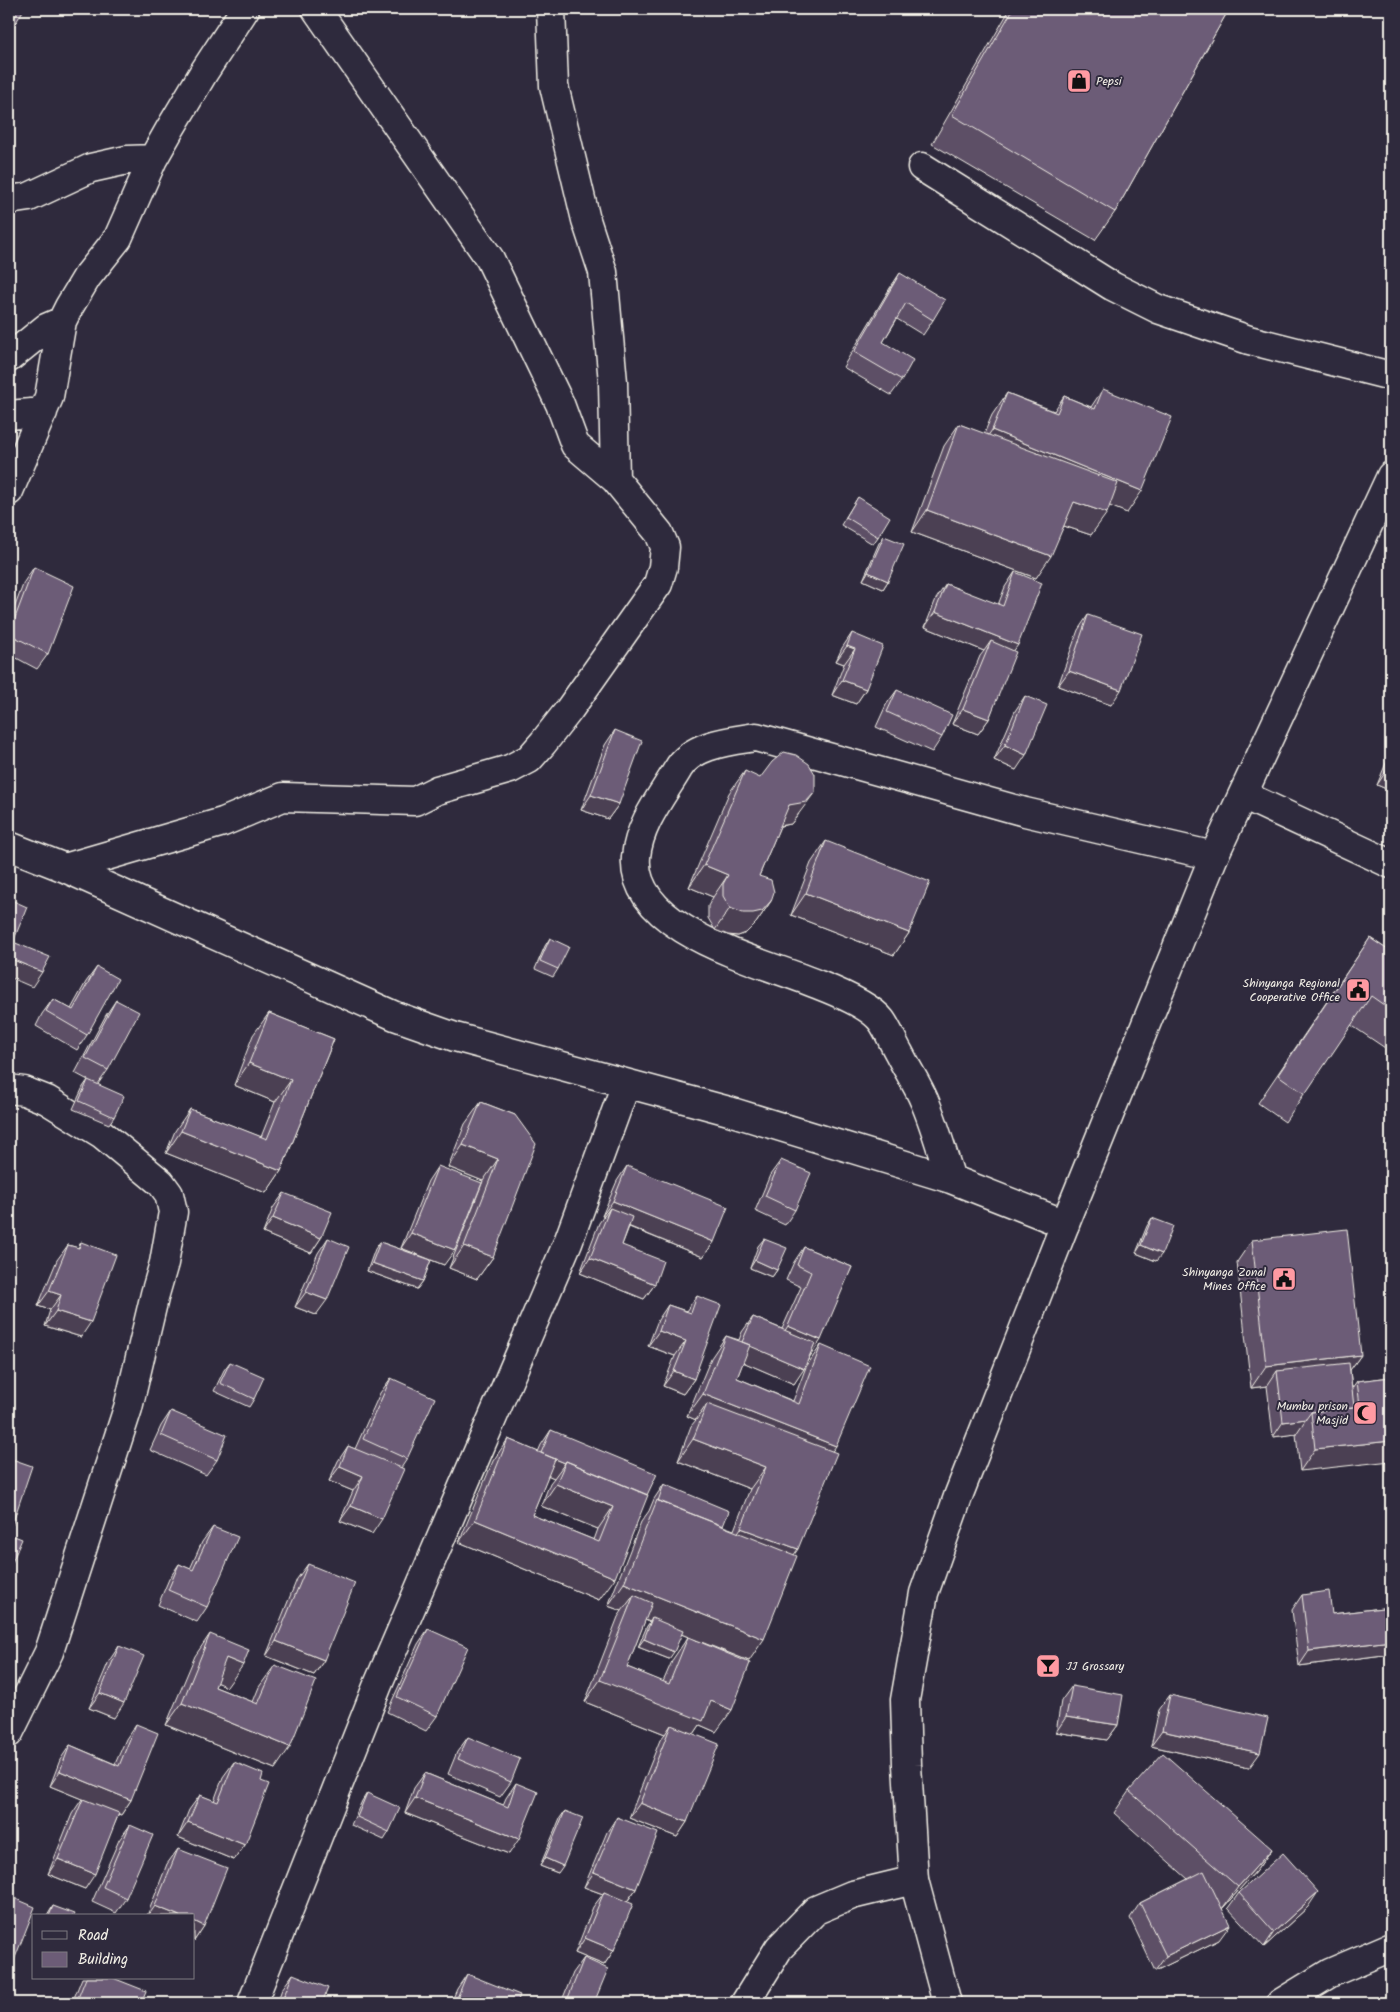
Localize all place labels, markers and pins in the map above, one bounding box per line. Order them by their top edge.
shop icon: Pepsi [1066,68,1092,94]
place label: Pepsi [1096,72,1123,91]
place label: Shinyanga Regional Cooperative Office [1243,974,1341,1007]
public building icon: Shinyanga Regional Cooperative Office [1345,977,1371,1003]
place label: Shinyanga Zonal Mines Office [1182,1263,1267,1296]
public building icon: Shinyanga Zonal Mines Office [1271,1266,1297,1292]
place label: Mumbu prison Masjid [1277,1397,1349,1430]
mosque icon: Mumbu prison Masjid [1352,1400,1378,1426]
bar icon: JJ Grossary [1035,1653,1061,1679]
place label: JJ Grossary [1066,1657,1125,1676]

